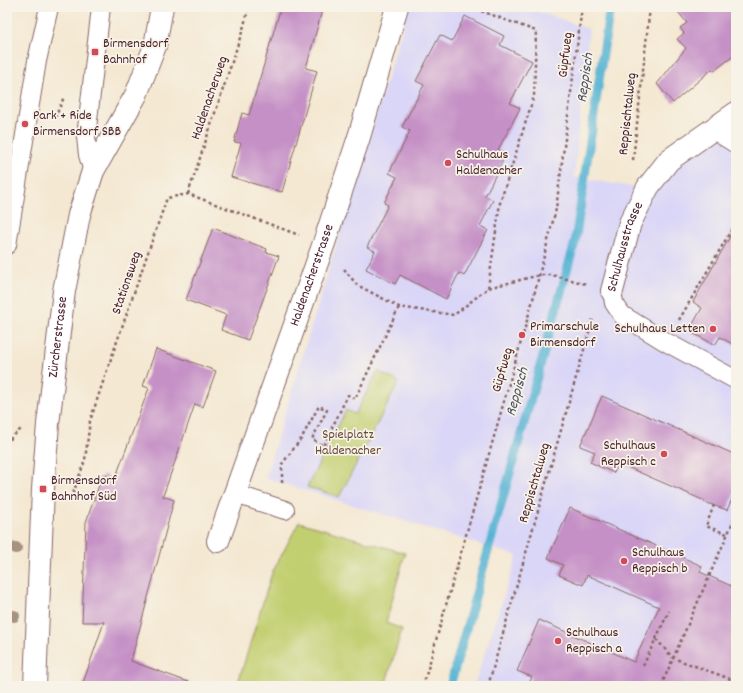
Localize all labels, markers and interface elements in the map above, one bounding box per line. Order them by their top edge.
street label: Güpfweg [553,31,579,79]
place label: Birmensdorf Bahnhof [103,34,170,70]
marker: Birmensdorf Bahnhof [90,47,100,57]
water label: Reppisch [572,51,601,104]
street label: Haldenacherweg [186,53,234,143]
street label: Reppischtalweg [614,72,642,156]
place label: Park + Ride Birmensdorf SBB [33,106,121,142]
marker: Park + Ride Birmensdorf SBB [20,119,30,129]
place label: Schulhaus Haldenacher [456,145,523,181]
marker: Schulhaus Haldenacher [443,158,453,168]
street label: Schulhausstrasse [602,199,649,294]
street label: Haldenacherstrasse [285,222,340,329]
street label: Stationsweg [107,249,147,317]
street label: Zürcherstrasse [44,295,73,379]
place label: Primarschule Birmensdorf [530,317,599,353]
place label: Schulhaus Letten [614,319,705,339]
marker: Schulhaus Letten [708,324,718,334]
marker: Primarschule Birmensdorf [517,330,527,340]
street label: Güpfweg [487,345,519,395]
water label: Reppisch [501,364,536,419]
park label: Spielplatz Haldenacher [315,425,382,461]
place label: Schulhaus Reppisch c [601,436,656,472]
street label: Reppischtalweg [514,440,556,526]
marker: Schulhaus Reppisch c [659,449,669,459]
place label: Birmensdorf Bahnhof Süd [51,471,118,507]
marker: Birmensdorf Bahnhof Süd [38,484,48,494]
place label: Schulhaus Reppisch b [632,543,688,579]
marker: Schulhaus Reppisch b [619,556,629,566]
place label: Schulhaus Reppisch a [566,623,623,659]
marker: Schulhaus Reppisch a [553,636,563,646]

